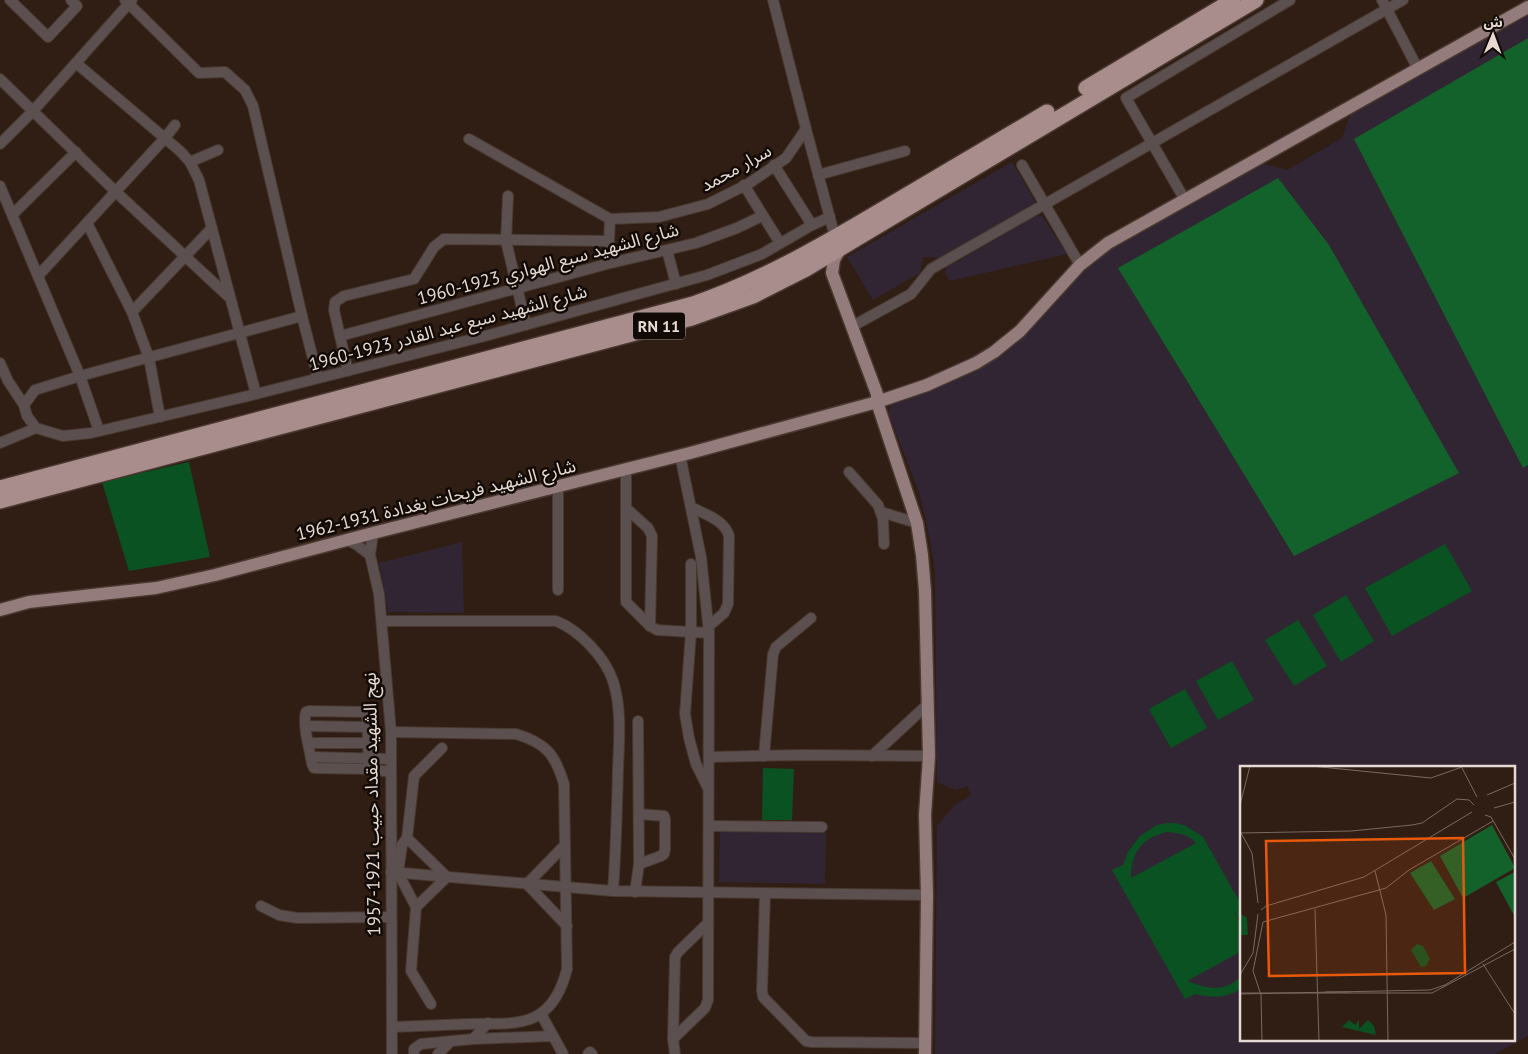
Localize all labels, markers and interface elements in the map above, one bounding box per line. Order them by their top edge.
north arrow [1468,10,1518,60]
text: ش [1483,13,1503,31]
street label: سرار محمد [696,139,775,196]
street label: شارع الشهيد سبع الهواري 1923-1960 [415,217,682,312]
street label: شارع الشهيد سبع عبد القادر 1923-1960 [306,279,590,379]
road number: RN 11 [633,312,685,340]
street label: شارع الشهيد فريحات بغدادة 1931-1962 [294,454,579,548]
street label: نهج الشهيد مقداد حبيب 1921-1957 [358,672,387,936]
inset map [1240,766,1516,1042]

